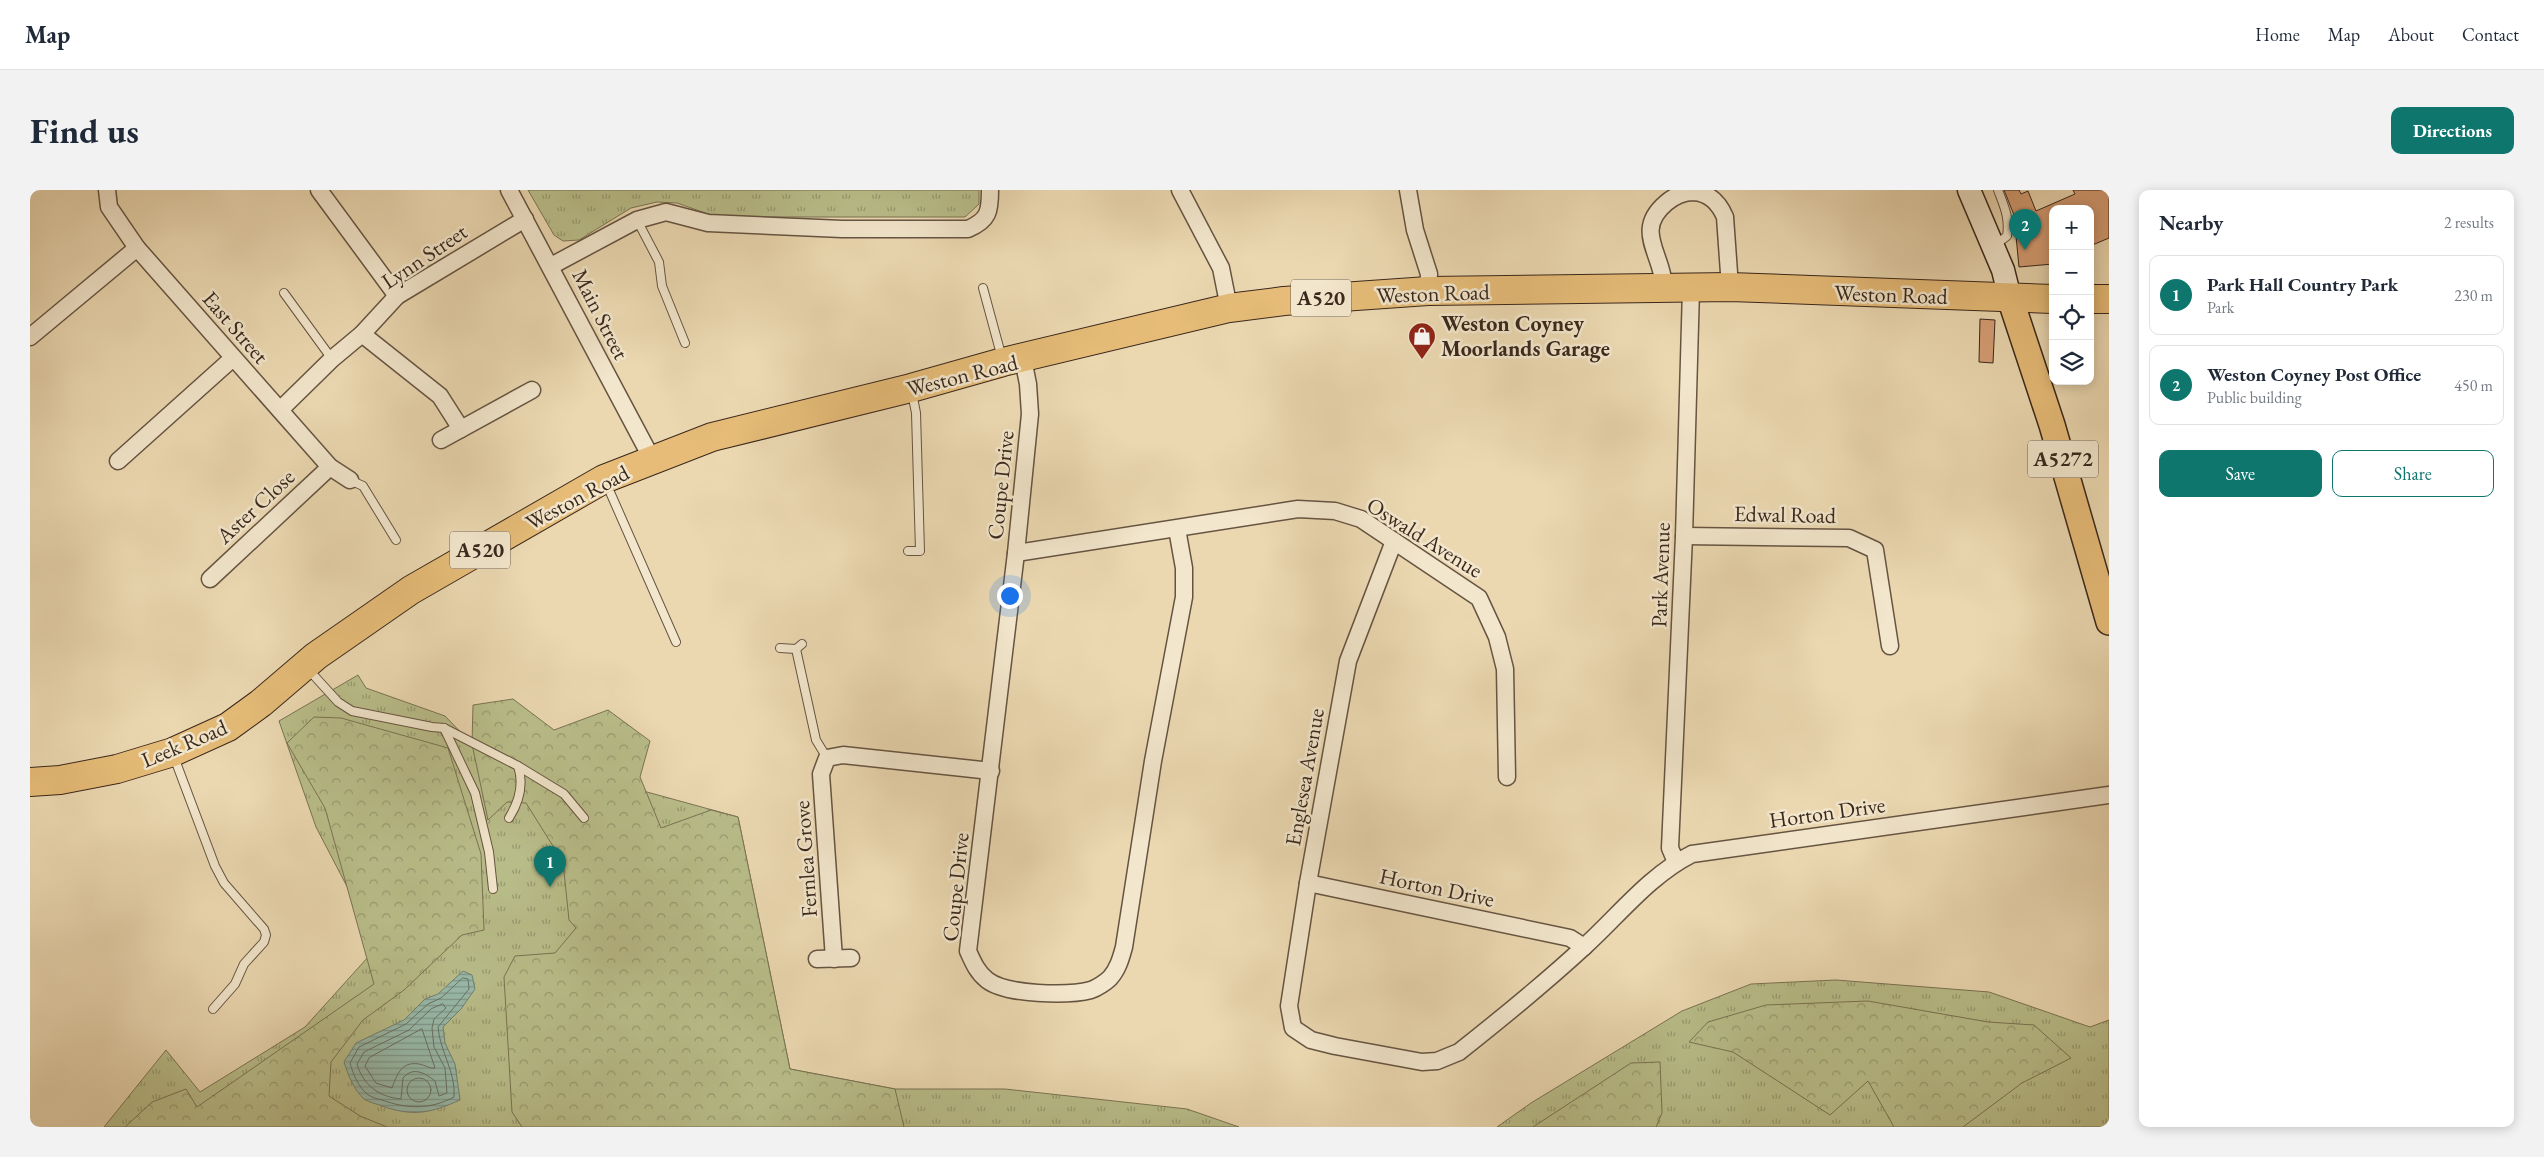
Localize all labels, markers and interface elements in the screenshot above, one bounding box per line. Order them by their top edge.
text: Map [25,19,70,50]
text: Home [2255,23,2300,46]
text: Map [2328,23,2360,46]
text: About [2388,23,2434,46]
text: Contact [2462,23,2519,46]
button: Directions [2391,107,2514,154]
text: Find us [30,108,139,153]
map controls [2049,205,2094,385]
button: + [2049,205,2094,250]
pin: 2 [2009,209,2041,250]
text: Nearby [2159,209,2223,236]
text: 2 results [2444,212,2494,233]
street label: Lynn Street [376,217,473,296]
button: − [2049,250,2094,295]
street label: Main Street [565,264,636,365]
text: Park Hall Country Park [2207,272,2398,297]
street label: Weston Road [1376,277,1491,310]
street label: Weston Road [1834,278,1949,311]
road number: A520 [1291,280,1351,316]
street label: East Street [196,285,275,370]
text: 1 [2172,285,2180,306]
text: 230 m [2454,285,2493,306]
button: locate [2049,295,2094,340]
text: Park [2207,297,2234,318]
place label: Weston Coyney Moorlands Garage [1441,309,1610,363]
shop icon: Weston Coyney Moorlands Garage [1407,321,1437,360]
button: layers [2049,340,2094,385]
street label: Weston Road [904,347,1022,403]
text: Weston Coyney Post Office [2207,362,2421,387]
text: 2 [2172,375,2180,396]
text: 450 m [2454,375,2493,396]
text: Public building [2207,387,2302,408]
street label: Coupe Drive [980,429,1021,541]
road number: A5272 [2028,440,2098,478]
button: Save [2159,450,2322,497]
button: Share [2332,450,2494,497]
street label: Weston Road [520,458,635,537]
street label: Aster Close [209,462,301,551]
street label: Oswald Avenue [1361,490,1488,585]
street label: Edwal Road [1734,499,1837,530]
street label: Park Avenue [1644,522,1677,628]
road number: A520 [450,532,510,568]
your location [997,583,1023,609]
street label: Englesea Avenue [1278,705,1331,848]
street label: Leek Road [137,712,232,775]
street label: Horton Drive [1767,790,1887,835]
street label: Fernlea Grove [787,799,824,918]
street label: Coupe Drive [935,831,976,943]
pin: 1 [534,846,566,887]
street label: Horton Drive [1377,861,1497,914]

